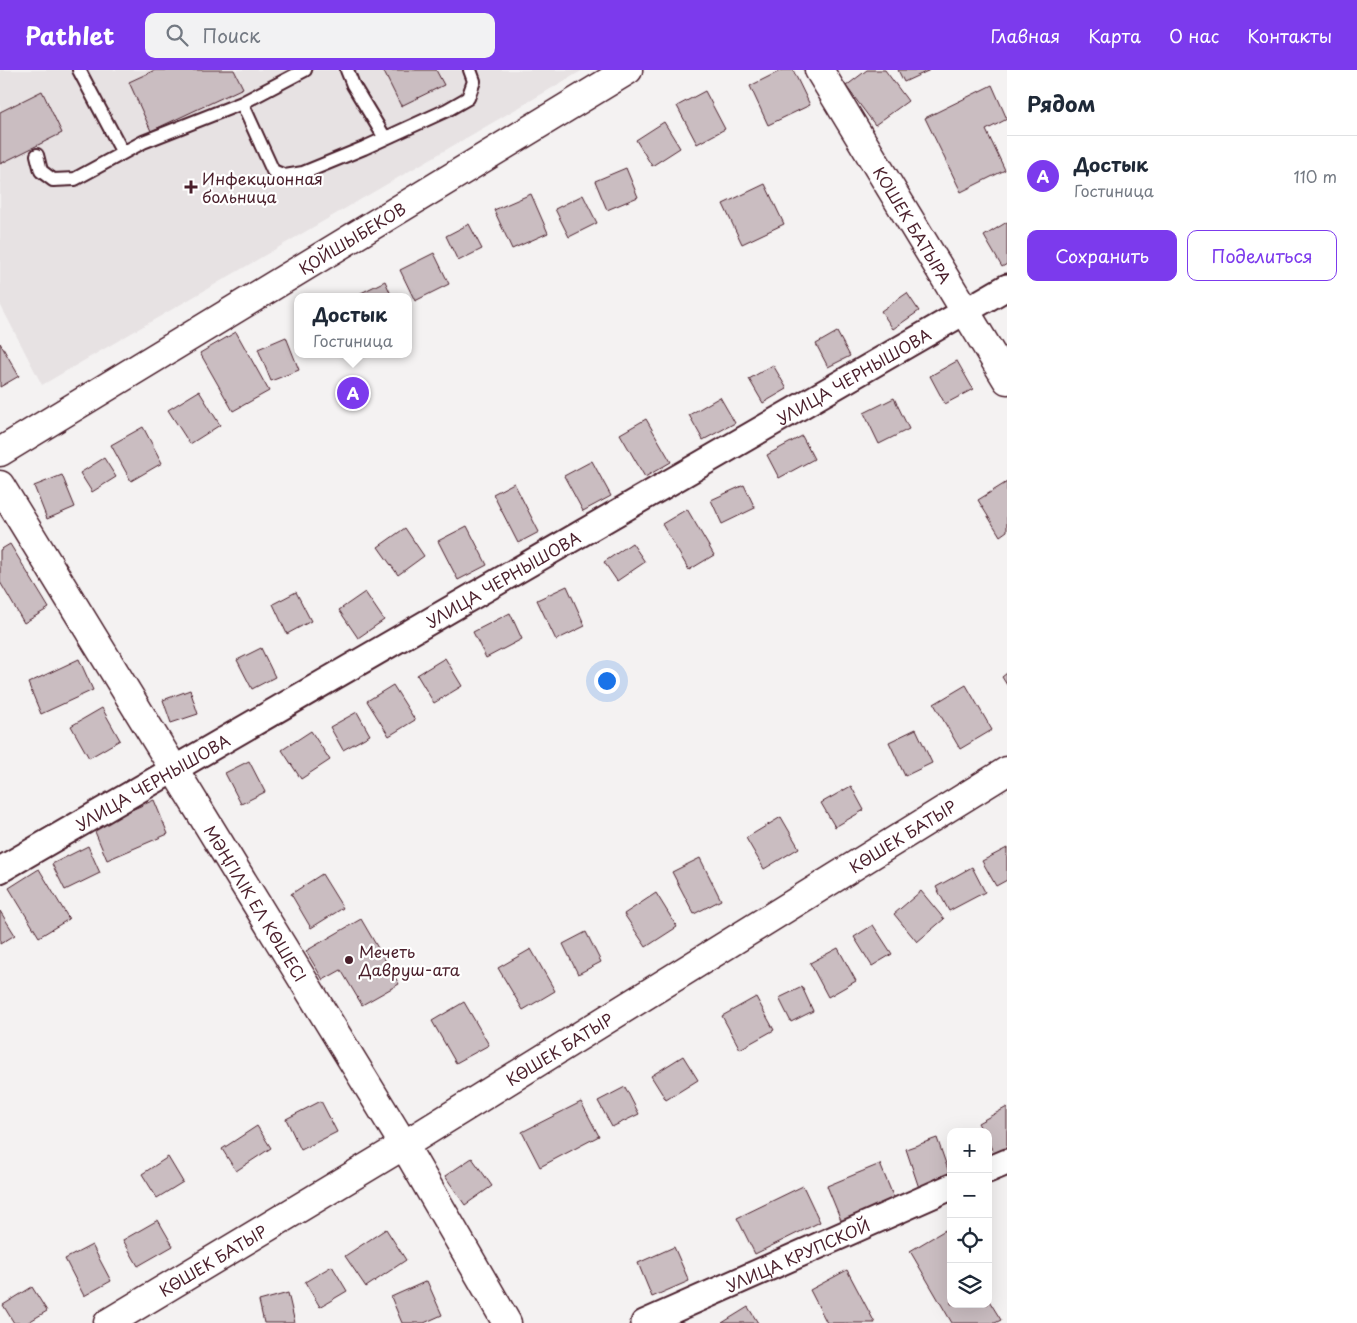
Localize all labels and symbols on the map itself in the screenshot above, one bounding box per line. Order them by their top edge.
street label: КОШЕК БАТЫРА [868,162,958,288]
place label: Инфекционная больница [202,166,323,208]
marker: Инфекционная больница [184,180,198,194]
street label: ҚОЙШЫБЕКОВ [294,196,410,280]
street label: УЛИЦА ЧЕРНЫШОВА [772,322,935,430]
pin: A [337,374,369,412]
street label: УЛИЦА ЧЕРНЫШОВА [421,525,585,633]
your location [594,668,620,694]
street label: УЛИЦА ЧЕРНЫШОВА [71,727,234,836]
street label: КӨШЕК БАТЫР [844,793,961,878]
street label: МӘҢГІЛІК ЕЛ КӨШЕСІ [199,820,313,986]
place label: Мечеть Давруш-ата [358,939,460,981]
marker: Мечеть Давруш-ата [343,954,355,966]
street label: КӨШЕК БАТЫР [501,1006,617,1091]
street label: УЛИЦА КРУПСКОЙ [722,1213,874,1297]
street label: КӨШЕК БАТЫР [154,1218,271,1302]

